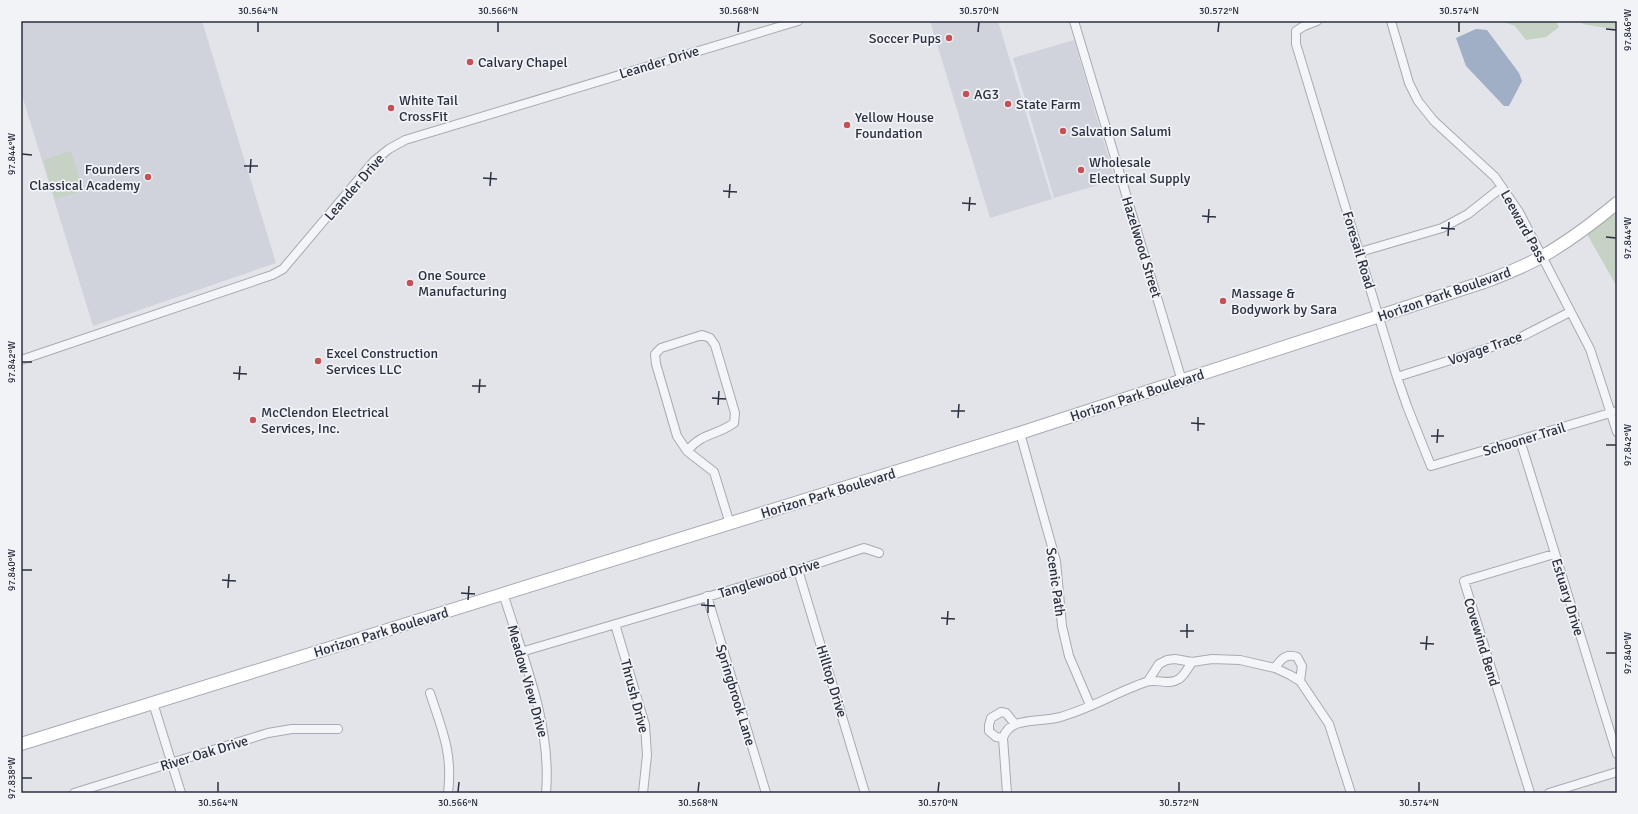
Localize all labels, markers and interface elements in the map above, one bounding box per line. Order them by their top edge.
text: 30.564°N [238,5,278,17]
text: 30.566°N [478,5,518,17]
text: 30.568°N [719,5,759,17]
text: 30.570°N [959,5,999,17]
text: 30.572°N [1199,5,1239,17]
text: 30.574°N [1439,5,1479,17]
text: 97.846°W [1622,9,1634,51]
place label: Soccer Pups [869,30,941,47]
marker: Soccer Pups [944,33,954,43]
street label: Leander Drive [617,42,701,83]
place label: Calvary Chapel [478,54,568,71]
marker: Calvary Chapel [465,57,475,67]
place label: AG3 [974,86,999,103]
marker: AG3 [961,89,971,99]
place label: White Tail CrossFit [399,92,458,125]
place label: State Farm [1016,96,1081,113]
marker: State Farm [1003,99,1013,109]
marker: White Tail CrossFit [386,103,396,113]
place label: Yellow House Foundation [855,109,934,142]
marker: Yellow House Foundation [842,120,852,130]
place label: Salvation Salumi [1071,123,1171,140]
marker: Salvation Salumi [1058,126,1068,136]
text: 97.844°W [6,133,18,175]
street label: Leander Drive [321,151,388,224]
place label: Wholesale Electrical Supply [1089,154,1191,187]
place label: Founders Classical Academy [29,161,140,194]
marker: Wholesale Electrical Supply [1076,165,1086,175]
marker: Founders Classical Academy [143,172,153,182]
street label: Leeward Pass [1497,187,1550,266]
street label: Hazelwood Street [1118,194,1165,300]
street label: Foresail Road [1339,209,1378,291]
text: 97.844°W [1622,217,1634,259]
street label: Horizon Park Boulevard [1375,264,1513,325]
place label: One Source Manufacturing [418,267,507,300]
marker: One Source Manufacturing [405,278,415,288]
place label: Massage & Bodywork by Sara [1231,285,1337,318]
marker: Massage & Bodywork by Sara [1218,296,1228,306]
street label: Voyage Trace [1446,328,1524,369]
text: 97.842°W [6,341,18,383]
place label: Excel Construction Services LLC [326,345,438,378]
marker: Excel Construction Services LLC [313,356,323,366]
street label: Horizon Park Boulevard [1068,366,1206,425]
place label: McClendon Electrical Services, Inc. [261,404,389,437]
marker: McClendon Electrical Services, Inc. [248,415,258,425]
street label: Schooner Trail [1481,419,1568,460]
text: 97.842°W [1622,424,1634,466]
street label: Horizon Park Boulevard [759,465,898,522]
street label: Scenic Path [1042,546,1069,618]
text: 97.840°W [6,549,18,591]
street label: Tanglewood Drive [716,555,822,602]
street label: Estuary Drive [1548,556,1587,638]
street label: Covewind Bend [1460,596,1503,688]
street label: Horizon Park Boulevard [312,604,451,661]
street label: Meadow View Drive [503,623,552,739]
text: 97.840°W [1622,632,1634,674]
street label: Springbrook Lane [712,642,759,748]
street label: Hilltop Drive [812,643,851,719]
street label: Thrush Drive [617,657,652,735]
street label: River Oak Drive [158,732,250,775]
text: 97.838°W [6,757,18,799]
text: 30.564°N [198,797,238,809]
text: 30.566°N [438,797,478,809]
text: 30.568°N [678,797,718,809]
text: 30.570°N [918,797,958,809]
text: 30.572°N [1159,797,1199,809]
text: 30.574°N [1399,797,1439,809]

